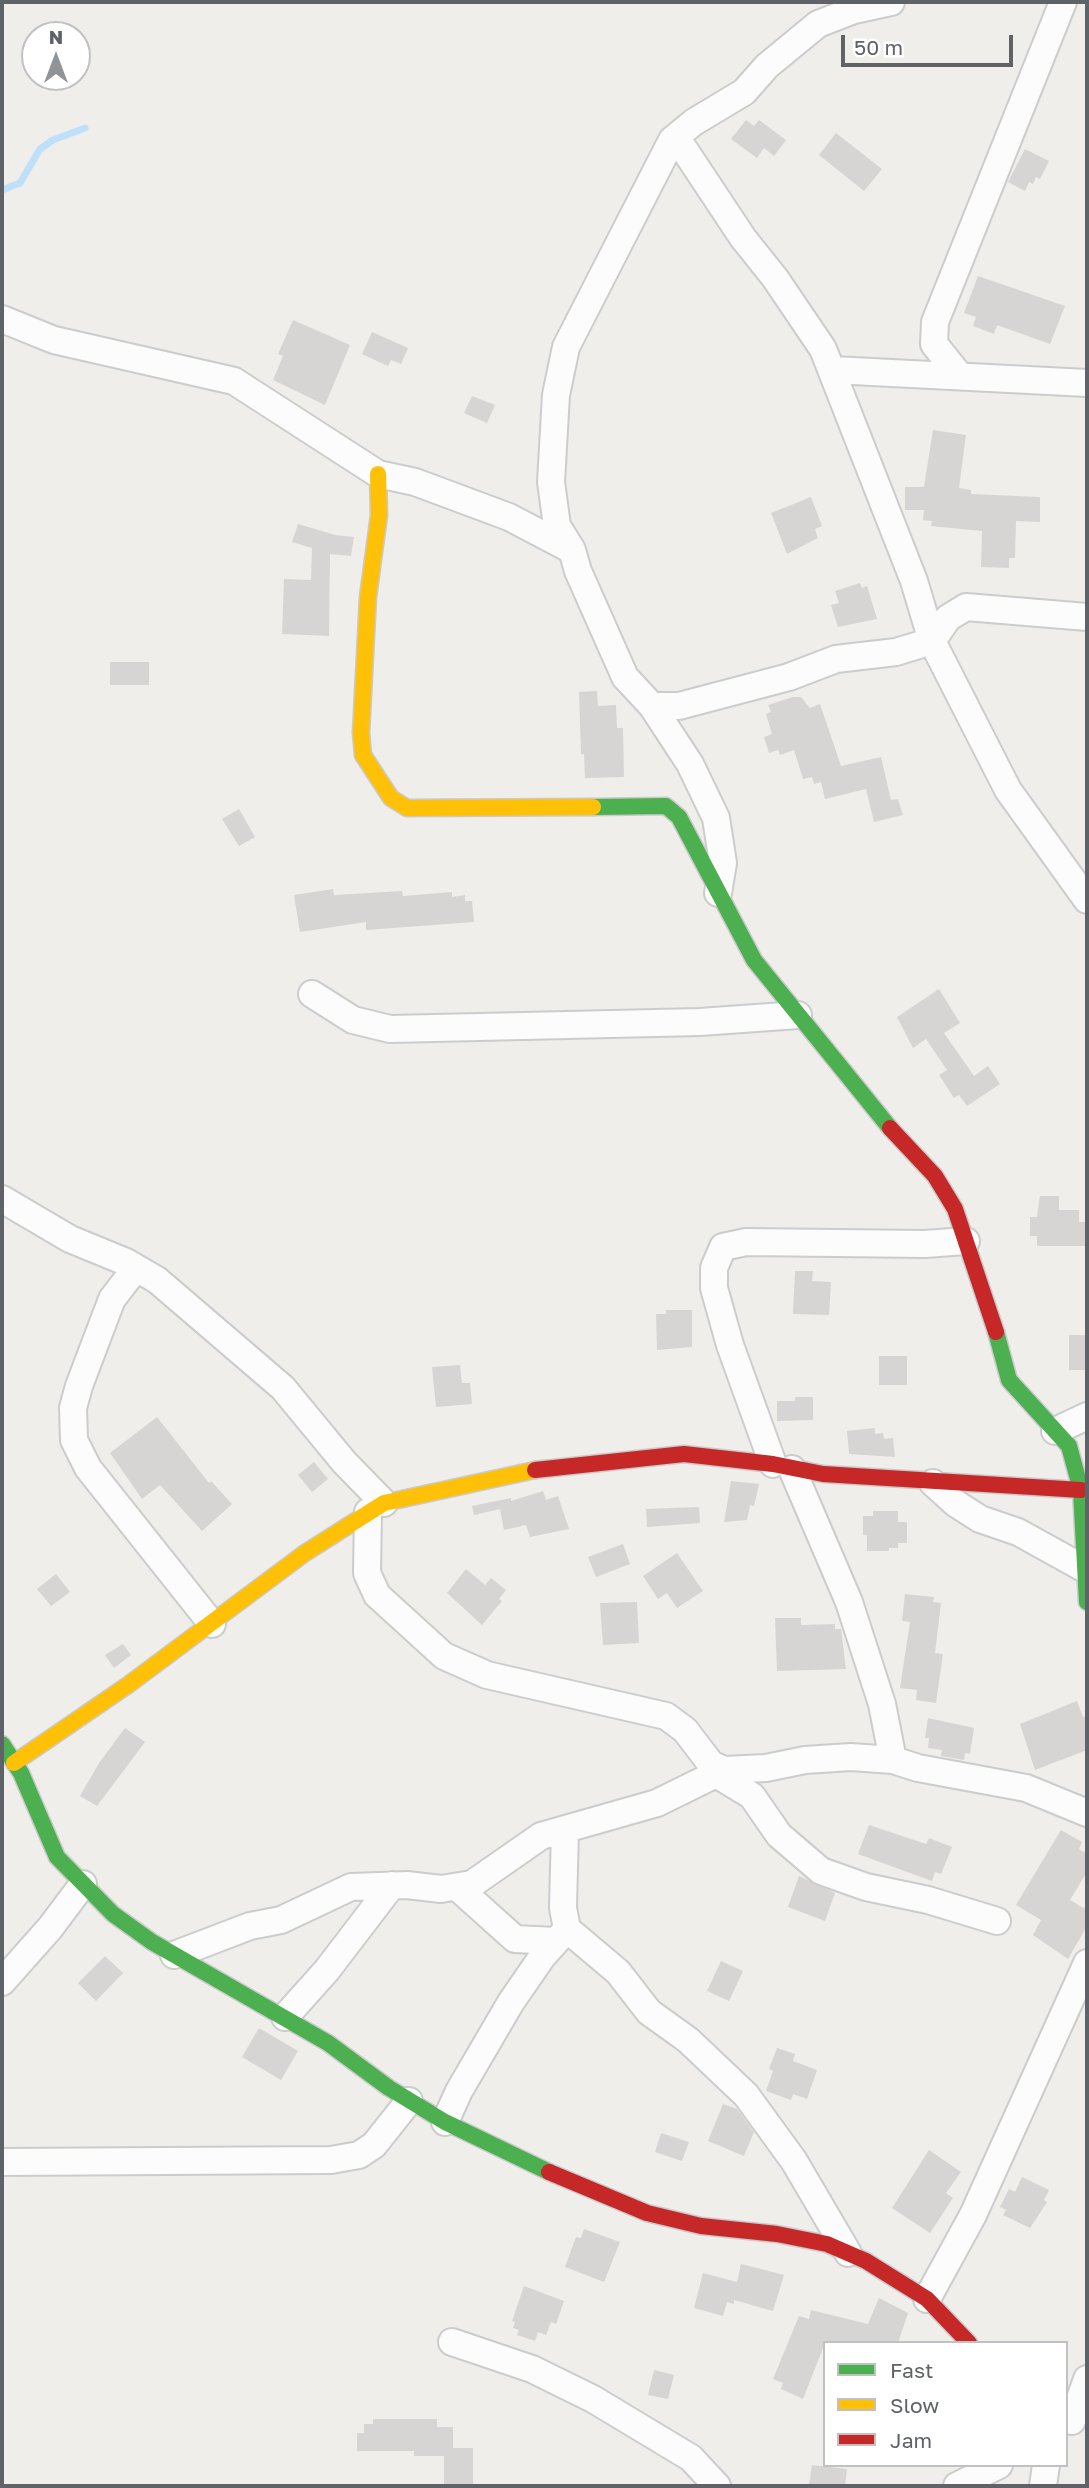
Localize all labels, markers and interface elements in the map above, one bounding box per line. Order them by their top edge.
north arrow [21,21,91,91]
scale bar [844,21,1016,65]
text: N [49,25,63,48]
text: 50 m [854,34,903,60]
legend [823,2341,1068,2467]
text: Fast [890,2357,933,2383]
text: Slow [890,2392,939,2418]
text: Jam [890,2427,932,2453]

